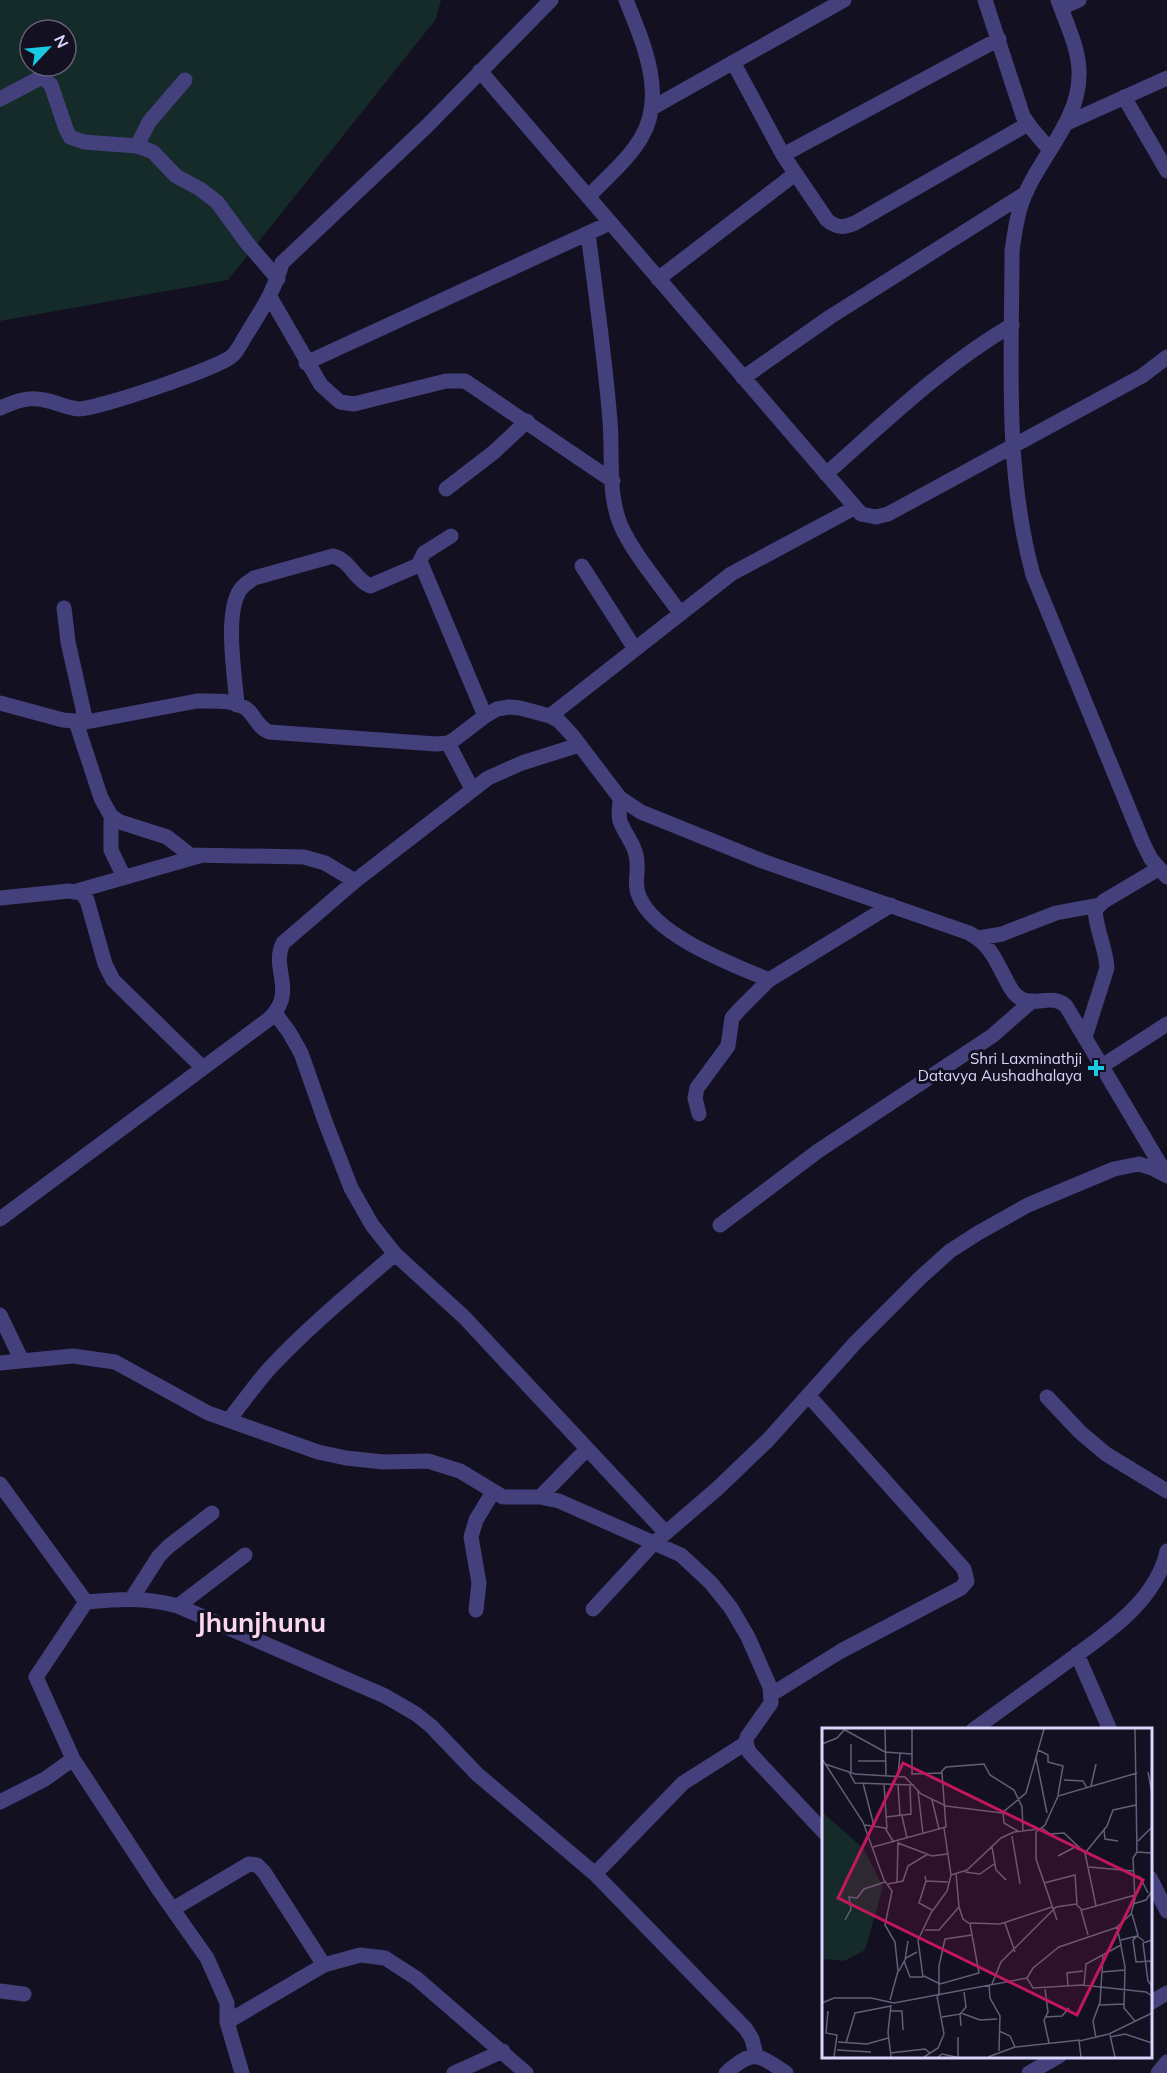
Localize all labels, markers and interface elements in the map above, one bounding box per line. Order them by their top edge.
north arrow [18,18,78,78]
text: N [50,32,73,51]
place label: Shri Laxminathji Datavya Aushadhalaya [918,1049,1082,1085]
marker: Shri Laxminathji Datavya Aushadhalaya [1087,1059,1105,1077]
district label: Jhunjhunu [196,1605,326,1639]
inset map [822,1728,1152,2058]

